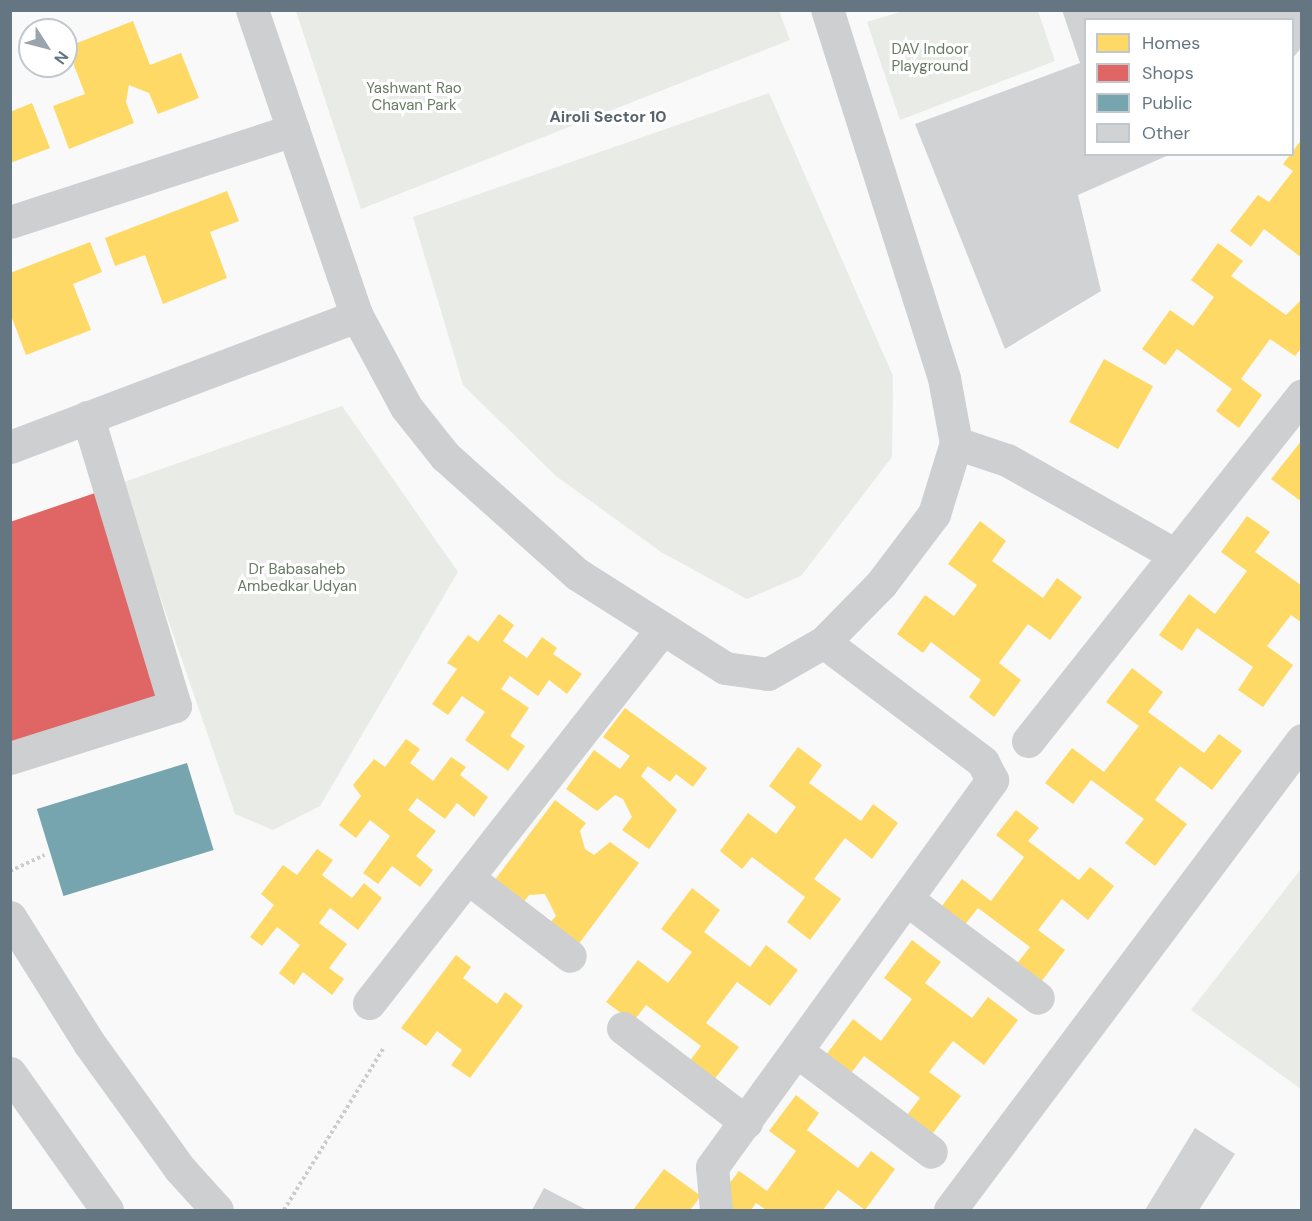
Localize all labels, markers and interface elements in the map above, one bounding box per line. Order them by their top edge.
north arrow [18,18,78,78]
legend [1084,18,1294,156]
text: Homes [1142,31,1200,55]
park label: DAV Indoor Playground [892,40,968,75]
text: N [49,47,73,69]
text: Shops [1142,61,1194,85]
park label: Yashwant Rao Chavan Park [366,79,462,114]
text: Public [1142,91,1193,115]
district label: Airoli Sector 10 [549,107,667,127]
text: Other [1142,121,1190,145]
park label: Dr Babasaheb Ambedkar Udyan [237,560,357,595]

